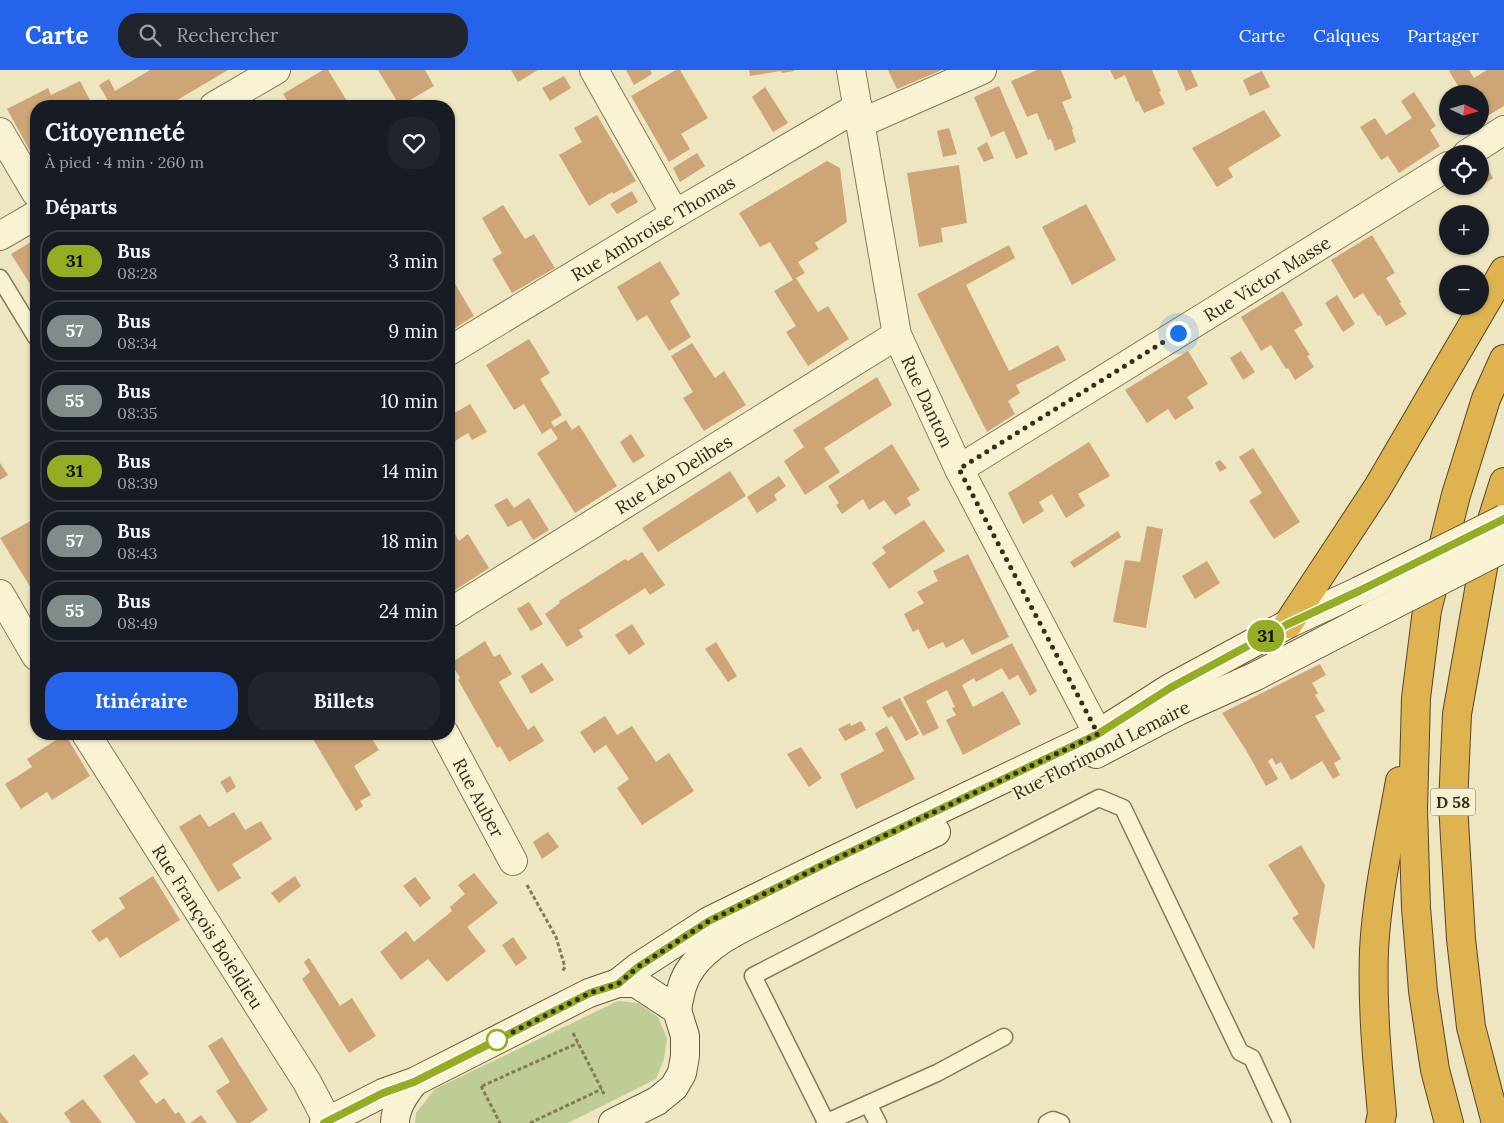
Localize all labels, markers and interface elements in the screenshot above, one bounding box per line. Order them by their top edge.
search box [118,13,468,58]
text: Carte [25,20,88,51]
icon: search [136,21,164,49]
text: Rechercher [176,23,278,47]
text: Carte [1239,24,1285,47]
text: Calques [1313,24,1379,47]
text: Partager [1407,24,1479,47]
north arrow [1439,85,1489,135]
map controls [1439,85,1489,315]
text: Citoyenneté [45,117,185,148]
button: heart [388,117,440,169]
button: locate [1439,145,1489,195]
text: À pied · 4 min · 260 m [45,152,204,172]
street label: Rue Ambroise Thomas [567,170,739,286]
text: Départs [45,195,117,219]
button: + [1439,205,1489,255]
street label: Rue Victor Masse [1199,230,1335,326]
text: Bus [117,239,150,263]
text: 31 [66,249,83,272]
text: 3 min [389,249,438,273]
text: 08:28 [117,263,158,283]
button: − [1439,265,1489,315]
text: Bus [117,309,150,333]
text: 57 [65,319,84,342]
text: 9 min [388,319,438,343]
your location [1166,321,1191,346]
text: 08:34 [117,333,158,353]
street label: Rue Danton [897,352,959,451]
text: Bus [117,379,150,403]
text: 55 [65,389,84,412]
text: 10 min [380,389,438,413]
text: 08:35 [117,403,158,423]
street label: Rue Léo Delibes [610,429,736,519]
text: Bus [117,449,150,473]
text: 31 [66,459,83,482]
text: 14 min [382,459,438,483]
text: 08:39 [117,473,158,493]
text: Bus [117,519,150,543]
text: 57 [65,529,84,552]
text: 18 min [382,529,438,553]
text: 08:43 [117,543,158,563]
text: Bus [117,589,150,613]
text: 55 [65,599,84,622]
text: 24 min [379,599,438,623]
text: 08:49 [117,613,158,633]
line badge: 31 [1244,620,1288,652]
text: 31 [1257,624,1275,647]
button: Itinéraire [45,672,238,730]
button: Billets [248,672,440,730]
street label: Rue Florimond Lemaire [1009,695,1194,805]
street label: Rue Auber [448,754,510,841]
road number: D 58 [1430,789,1476,816]
street label: Rue François Boieldieu [148,840,269,1013]
unlabelled marker [486,1029,508,1051]

